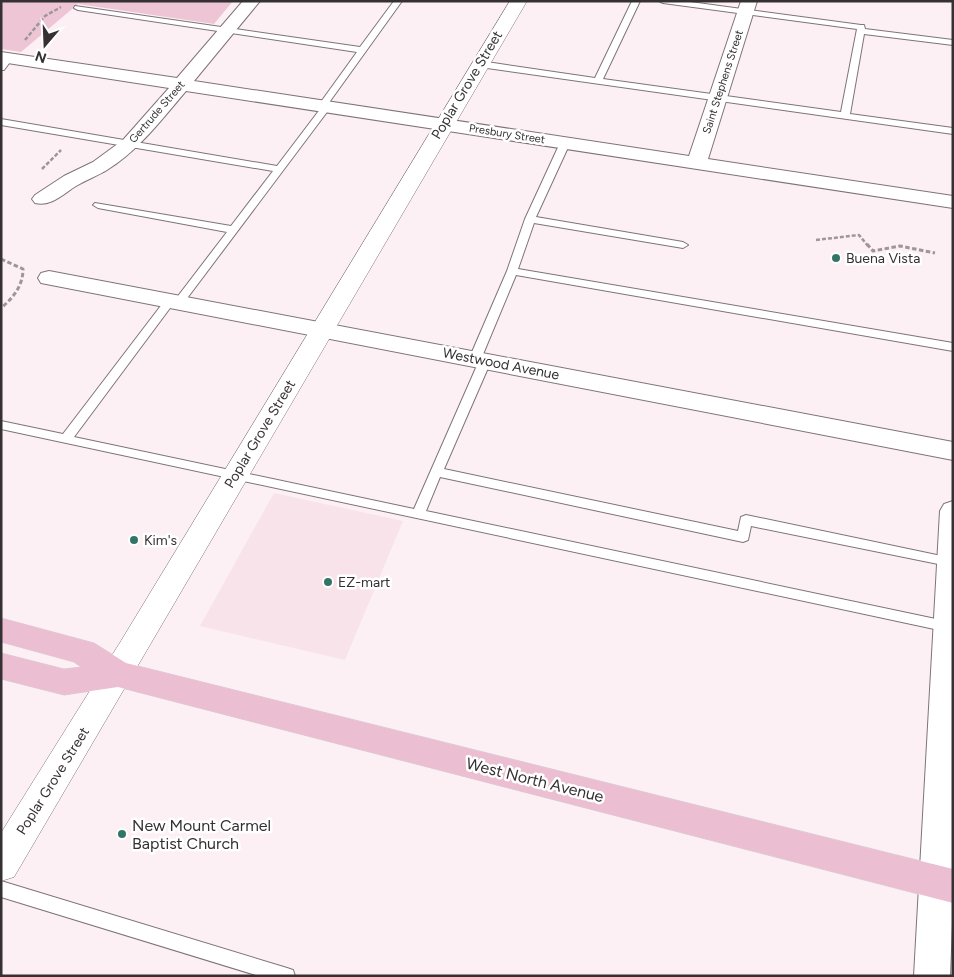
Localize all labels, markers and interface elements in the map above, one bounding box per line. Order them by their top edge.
north arrow [20,20,70,70]
street label: Poplar Grove Street [428,28,506,142]
street label: Saint Stephens Street [700,29,746,135]
text: N [33,47,49,67]
street label: Gertrude Street [126,78,188,146]
street label: Presbury Street [468,122,546,146]
place label: Buena Vista [846,250,920,267]
marker: Buena Vista [830,252,842,264]
street label: Westwood Avenue [441,344,561,384]
street label: Poplar Grove Street [221,377,299,491]
place label: Kim's [144,532,177,549]
marker: Kim's [128,534,140,546]
place label: EZ-mart [338,574,390,591]
marker: EZ-mart [322,576,334,588]
street label: Poplar Grove Street [13,724,93,838]
street label: West North Avenue [464,754,606,806]
place label: New Mount Carmel Baptist Church [132,816,271,853]
marker: New Mount Carmel Baptist Church [116,828,128,840]

